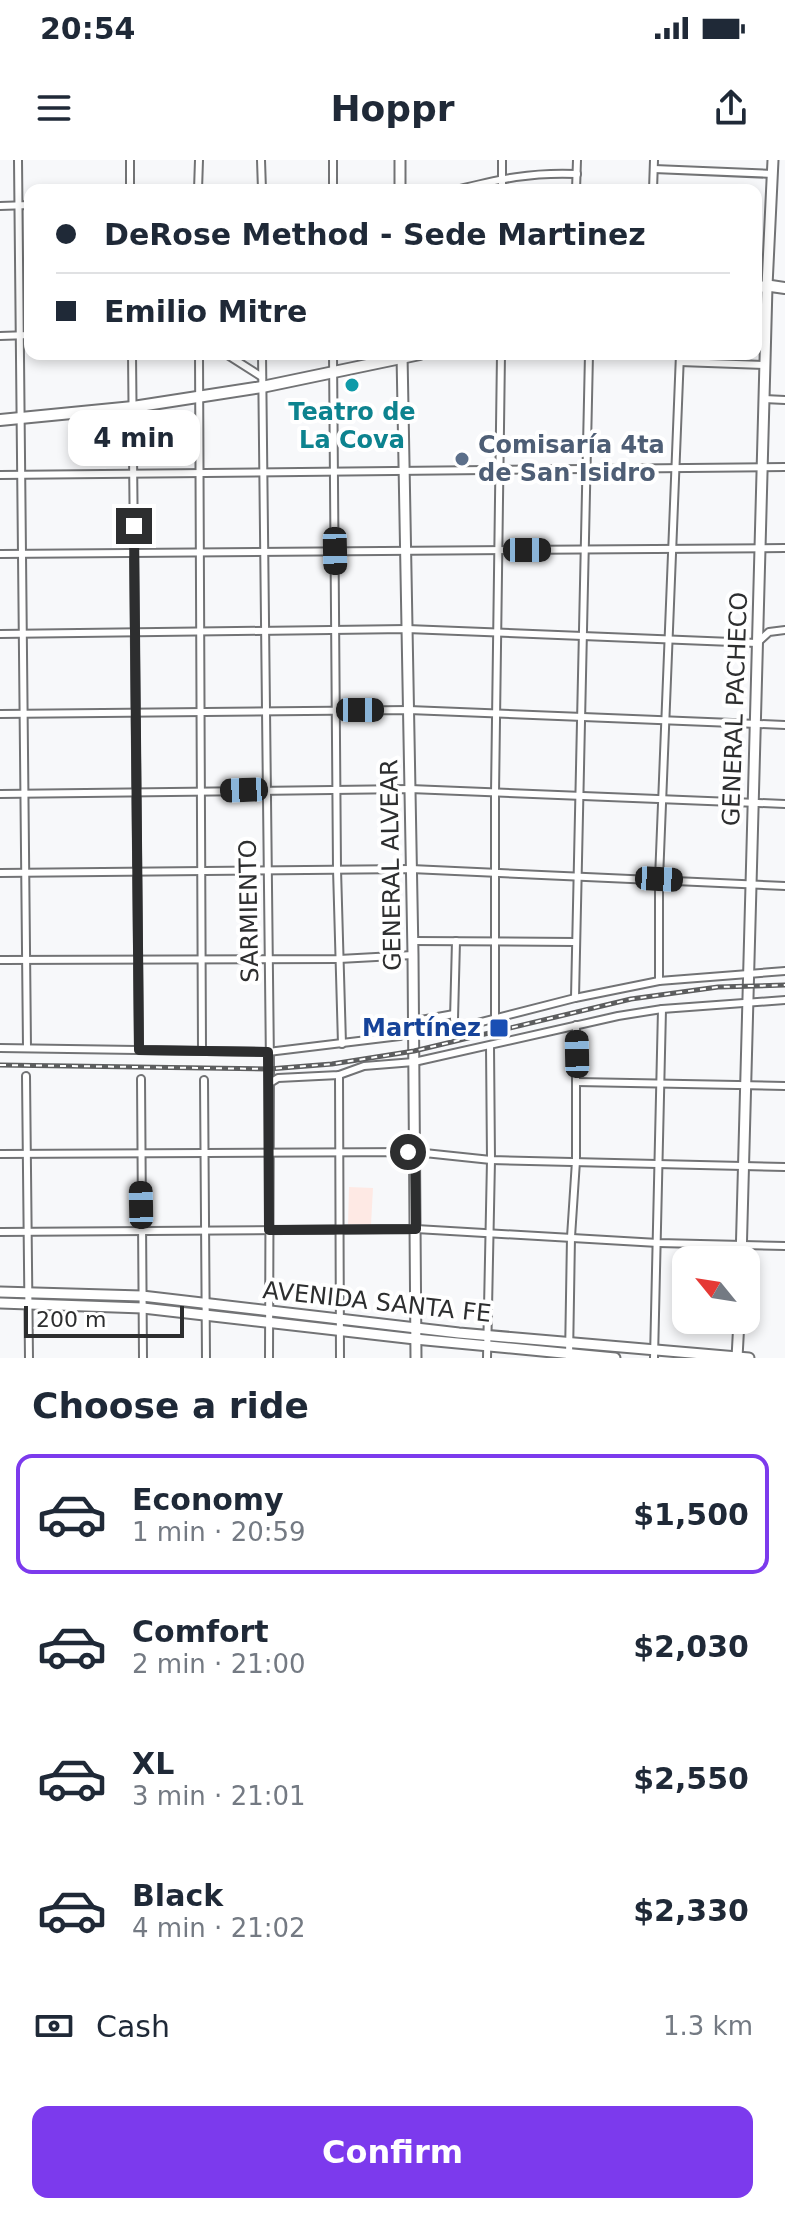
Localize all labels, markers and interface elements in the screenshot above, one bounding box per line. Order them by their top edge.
text: 20:54 [40,11,136,46]
icon: menu [32,86,76,130]
icon: share [709,86,753,130]
text: Hoppr [330,88,455,129]
text: DeRose Method - Sede Martinez [104,217,646,252]
text: Emilio Mitre [104,294,307,329]
marker: Teatro de La Cova [343,376,361,394]
place label: Teatro de La Cova [288,398,416,454]
callout: 4 min [68,410,200,466]
text: 4 min [93,423,175,453]
place label: Comisaría 4ta de San Isidro [478,431,665,487]
marker: Comisaría 4ta de San Isidro [453,450,471,468]
route end [116,508,152,544]
car [323,527,347,575]
car [503,538,551,562]
street label: GENERAL PACHECO [717,591,753,827]
car [336,698,384,722]
street label: GENERAL ALVEAR [375,759,407,971]
car [220,777,268,803]
street label: SARMIENTO [234,839,264,983]
car [634,866,684,892]
place label: Martínez [362,1014,481,1042]
marker: Martínez [488,1017,510,1039]
car [565,1030,589,1078]
route start [390,1134,426,1170]
car [129,1181,153,1229]
north arrow [672,1246,760,1334]
map controls [672,1246,760,1334]
street label: AVENIDA SANTA FE [261,1276,493,1328]
scale bar [24,1302,184,1338]
text: 200 m [36,1307,106,1332]
text: Choose a ride [32,1385,309,1426]
icon: car [36,1478,108,1550]
text: Economy [132,1482,284,1517]
text: $1,500 [633,1497,749,1532]
text: 1 min · 20:59 [132,1517,306,1547]
icon: car [36,1610,108,1682]
text: Comfort [132,1614,269,1649]
text: $2,030 [633,1629,749,1664]
text: 2 min · 21:00 [132,1649,306,1679]
icon: car [36,1742,108,1814]
text: XL [132,1746,174,1781]
text: $2,550 [633,1761,749,1796]
text: 3 min · 21:01 [132,1781,306,1811]
icon: car [36,1874,108,1946]
text: Black [132,1878,223,1913]
text: $2,330 [633,1893,749,1928]
text: 4 min · 21:02 [132,1913,306,1943]
icon: cash [32,2004,76,2048]
text: Cash [96,2009,170,2044]
text: 1.3 km [663,2011,753,2041]
button: Confirm [32,2106,753,2198]

